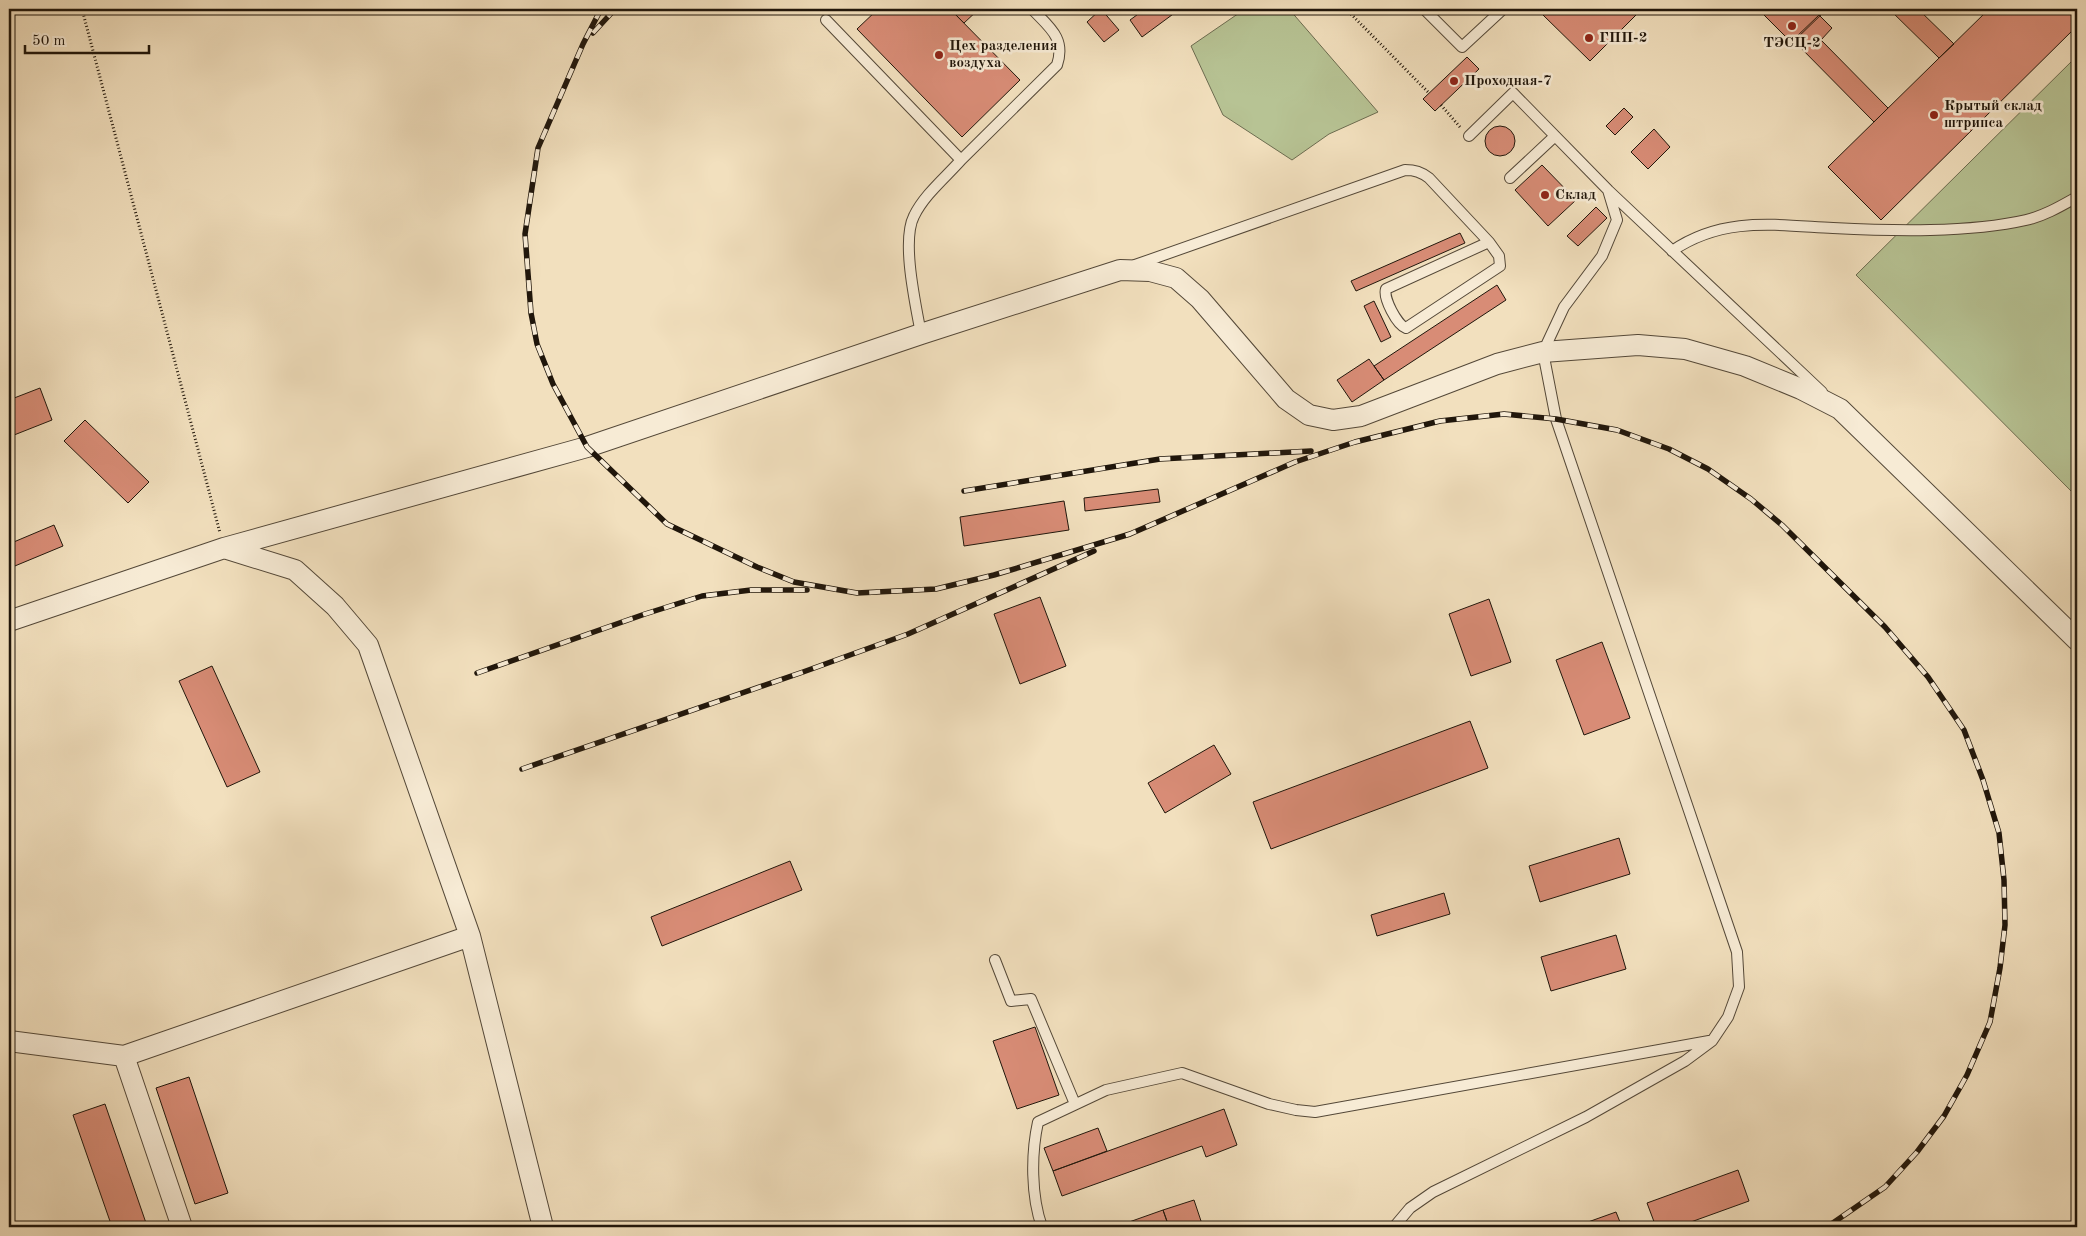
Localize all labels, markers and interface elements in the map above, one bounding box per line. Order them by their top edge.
marker: ТЭСЦ-2 [1786,20,1798,32]
scale bar [25,22,149,54]
place label: ГПП-2 [1599,31,1647,46]
marker: ГПП-2 [1583,32,1595,44]
text: 50 m [32,34,66,49]
place label: ТЭСЦ-2 [1763,36,1821,51]
place label: Цех разделения воздуха [949,39,1058,71]
marker: Цех разделения воздуха [933,49,945,61]
place label: Проходная-7 [1464,74,1552,89]
marker: Проходная-7 [1448,75,1460,87]
place label: Крытый склад штрипса [1944,99,2042,131]
marker: Крытый склад штрипса [1928,109,1940,121]
place label: Склад [1555,188,1596,203]
marker: Склад [1539,189,1551,201]

